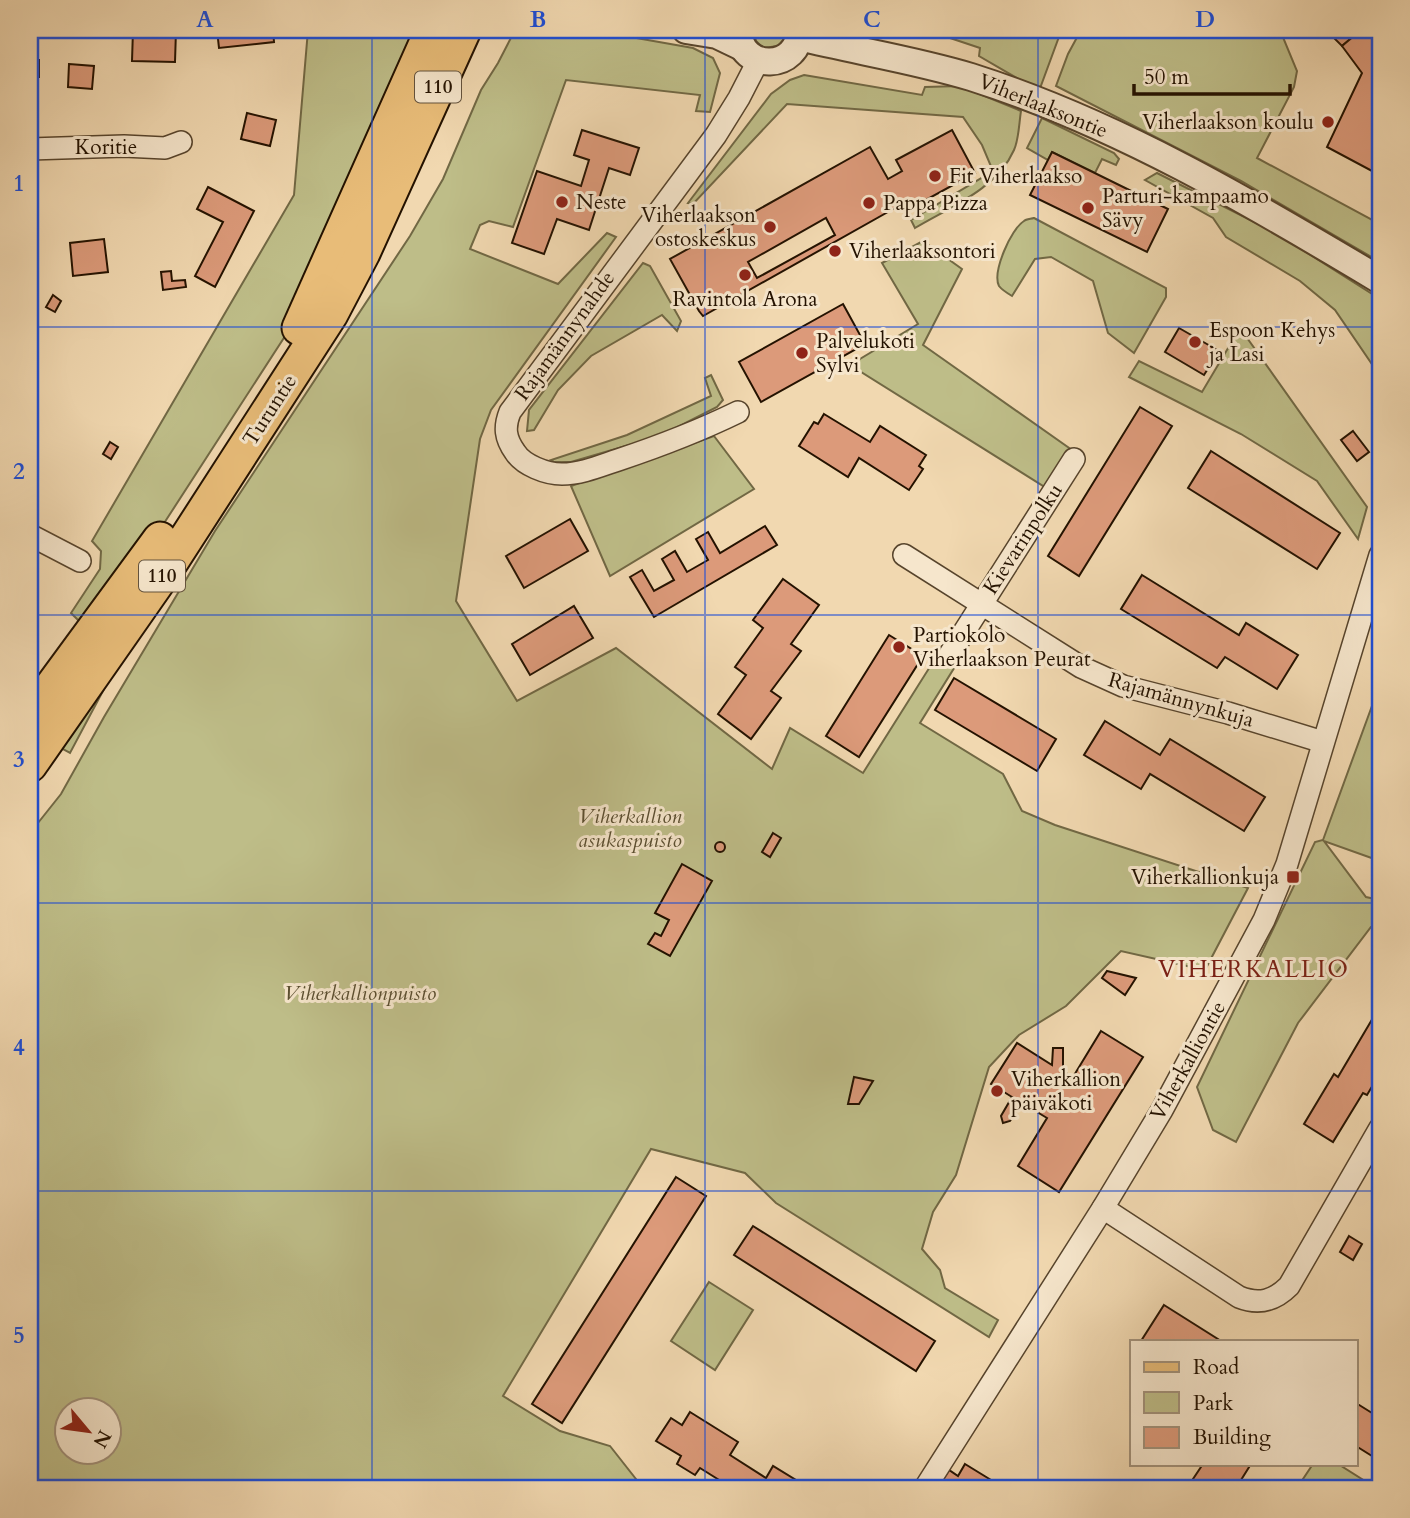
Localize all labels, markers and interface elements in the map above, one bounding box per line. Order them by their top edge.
text: A [196,4,214,35]
text: B [530,4,546,35]
text: C [863,4,881,35]
text: D [1195,4,1215,35]
scale bar [1134,52,1289,96]
text: 50 m [1144,63,1189,92]
street label: Viherlaaksontie [974,67,1112,145]
road number: 110 [415,72,461,102]
place label: Viherlaakson koulu [1142,108,1314,137]
marker: Viherlaakson koulu [1320,114,1336,130]
street label: Koritie [75,133,137,162]
place label: Fit Viherlaakso [949,162,1082,191]
text: 1 [13,168,25,199]
marker: Fit Viherlaakso [927,168,943,184]
place label: Parturi-kampaamo Sävy [1102,182,1269,235]
place label: Neste [576,188,627,217]
place label: Pappa Pizza [883,189,988,218]
marker: Neste [554,194,570,210]
marker: Pappa Pizza [861,195,877,211]
marker: Parturi-kampaamo Sävy [1080,200,1096,216]
place label: Viherlaakson ostoskeskus [641,201,756,254]
marker: Viherlaakson ostoskeskus [762,219,778,235]
place label: Viherlaaksontori [849,237,996,266]
marker: Viherlaaksontori [827,243,843,259]
street label: Rajamännynahde [508,265,622,407]
marker: Ravintola Arona [737,267,753,283]
place label: Ravintola Arona [672,285,818,314]
place label: Espoon Kehys ja Lasi [1206,316,1335,369]
place label: Palvelukoti Sylvi [816,327,915,380]
marker: Espoon Kehys ja Lasi [1187,334,1203,350]
marker: Palvelukoti Sylvi [794,345,810,361]
street label: Turuntie [236,369,304,451]
text: 2 [13,456,25,487]
street label: Kievarinpolku [976,478,1070,600]
road number: 110 [139,561,185,592]
place label: Partiokolo Viherlaakson Peurat [913,621,1091,674]
marker: Partiokolo Viherlaakson Peurat [891,639,907,655]
street label: Rajamännynkuja [1105,665,1257,735]
text: 3 [13,744,25,775]
park label: Viherkallion asukaspuisto [578,802,683,855]
place label: Viherkallionkuja [1131,863,1279,892]
marker: Viherkallionkuja [1285,869,1301,885]
district label: VIHERKALLIO [1158,953,1350,986]
park label: Viherkallionpuisto [284,979,437,1008]
street label: Viherkalliontie [1143,996,1233,1126]
text: 4 [13,1032,25,1063]
place label: Viherkallion päiväkoti [1011,1065,1121,1118]
marker: Viherkallion päiväkoti [989,1083,1005,1099]
text: 5 [13,1320,25,1351]
legend [1130,1340,1358,1466]
text: Road [1193,1353,1239,1382]
text: Park [1193,1389,1234,1418]
north arrow [52,1396,122,1466]
text: Building [1193,1423,1271,1452]
text: N [86,1425,117,1453]

